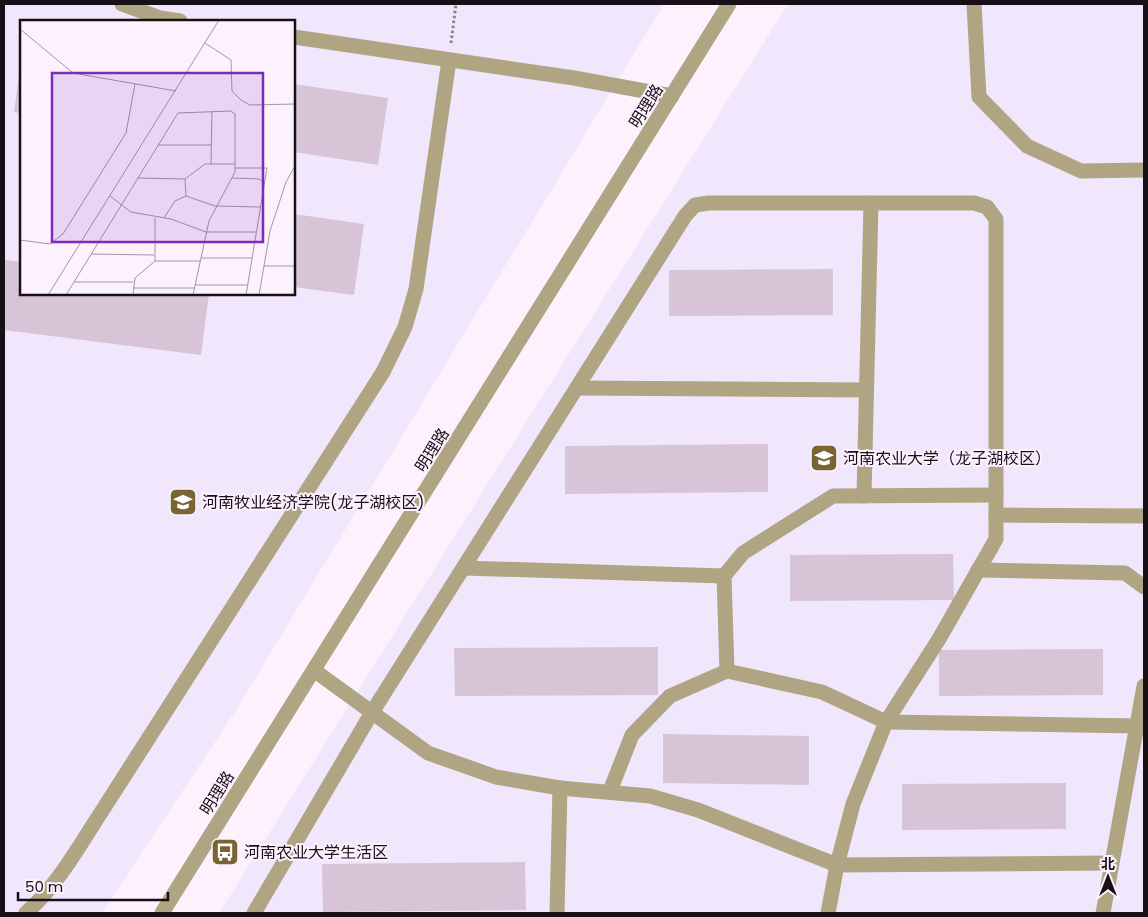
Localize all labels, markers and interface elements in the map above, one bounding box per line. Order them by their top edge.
inset map [20,20,295,295]
street label: 明理路 [624,80,668,132]
street label: 明理路 [410,424,454,476]
school or university icon: 河南农业大学（龙子湖校区） [809,443,839,473]
place label: 河南农业大学（龙子湖校区） [843,447,1051,470]
school or university icon: 河南牧业经济学院(龙子湖校区) [168,487,198,517]
place label: 河南牧业经济学院(龙子湖校区) [202,491,425,514]
street label: 明理路 [195,767,239,819]
bus stop icon: 河南农业大学生活区 [210,837,240,867]
place label: 河南农业大学生活区 [244,841,388,864]
north arrow [1083,852,1133,902]
text: 北 [1101,854,1115,874]
scale bar [18,870,168,902]
text: 50 m [25,876,63,897]

